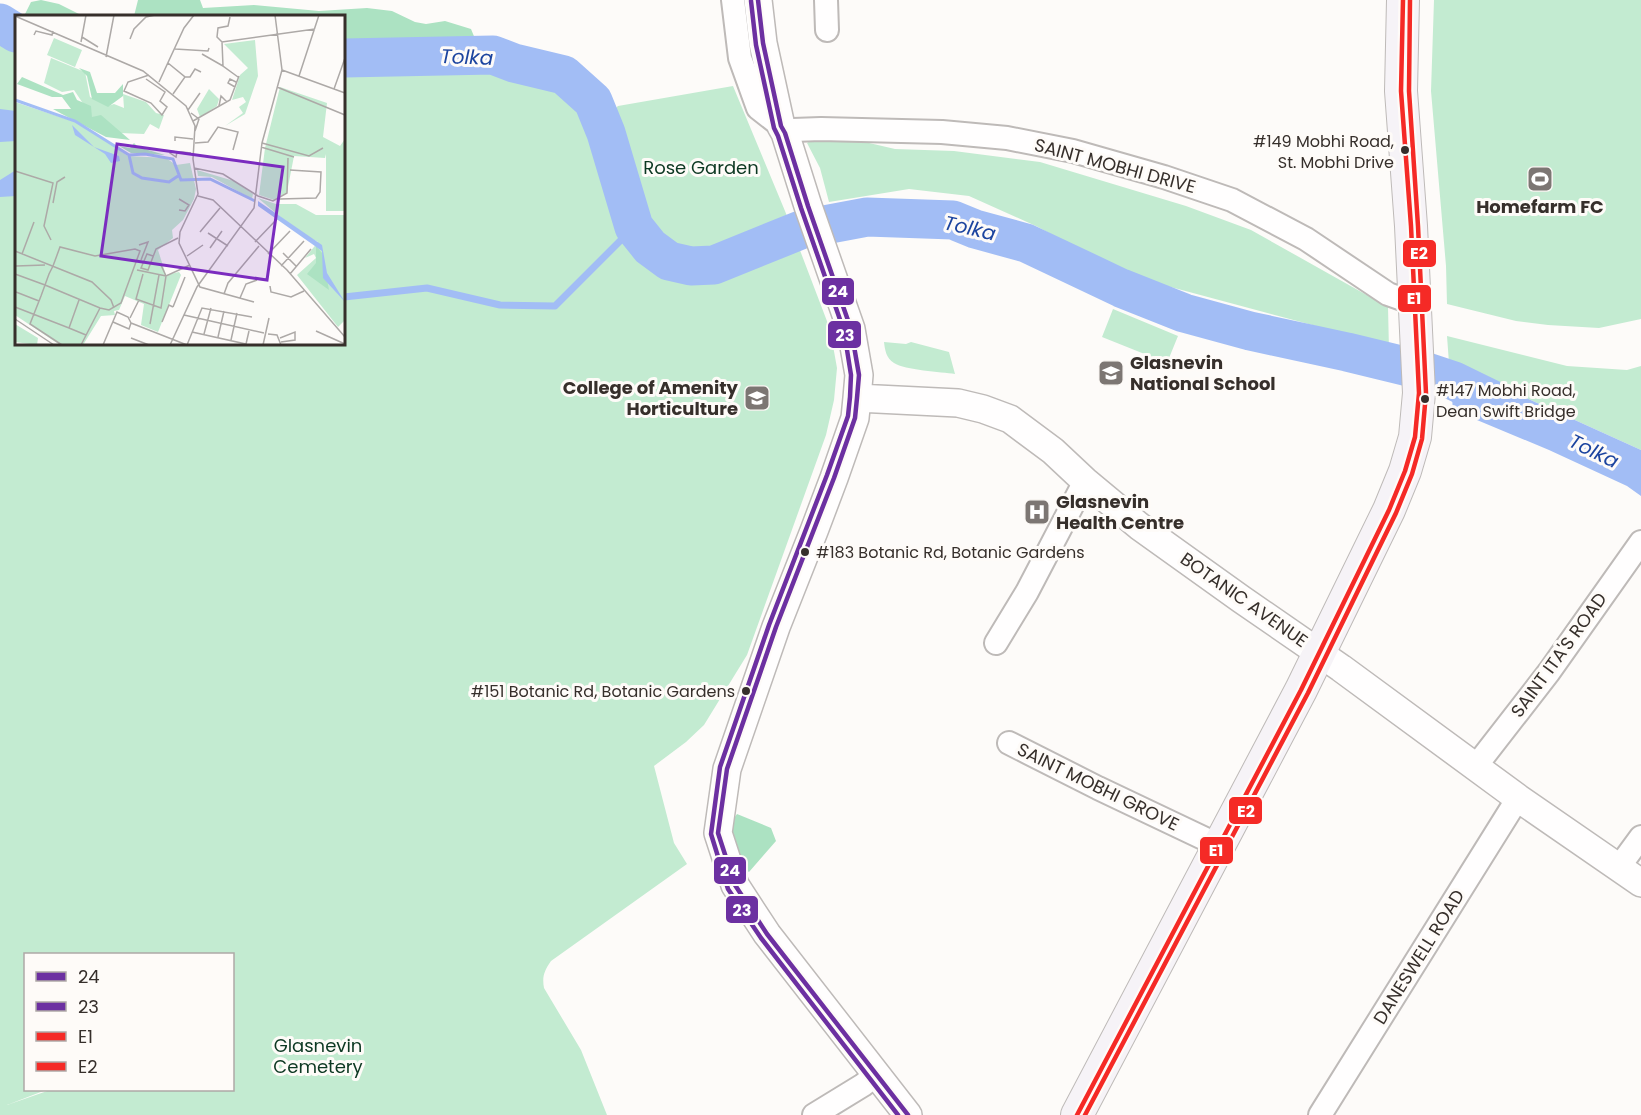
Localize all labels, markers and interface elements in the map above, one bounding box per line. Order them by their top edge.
inset map [15,15,345,345]
water label: Tolka [440,42,494,72]
place label: #149 Mobhi Road, St. Mobhi Drive [1253,130,1394,174]
street label: SAINT MOBHI DRIVE [1032,132,1199,199]
marker: #149 Mobhi Road, St. Mobhi Drive [1399,144,1411,156]
park label: Rose Garden [643,155,759,180]
sports icon: Homefarm FC [1525,164,1555,194]
place label: Homefarm FC [1476,194,1604,219]
water label: Tolka [941,208,999,248]
line badge: E2 [1402,239,1437,268]
text: E2 [1410,242,1428,265]
line badge: 24 [821,277,855,306]
text: 24 [828,280,848,303]
line badge: E1 [1397,284,1432,313]
text: E1 [1407,287,1421,310]
line badge: 23 [827,320,862,349]
text: 23 [836,324,854,347]
place label: Glasnevin National School [1130,350,1276,396]
school or university icon: Glasnevin National School [1096,358,1126,388]
place label: College of Amenity Horticulture [563,375,739,421]
place label: #147 Mobhi Road, Dean Swift Bridge [1436,379,1576,423]
school or university icon: College of Amenity Horticulture [742,383,772,413]
marker: #147 Mobhi Road, Dean Swift Bridge [1419,393,1431,405]
water label: Tolka [1564,427,1624,475]
place label: Glasnevin Health Centre [1056,489,1184,535]
hospital icon: Glasnevin Health Centre [1022,497,1052,527]
place label: #183 Botanic Rd, Botanic Gardens [816,541,1085,564]
marker: #183 Botanic Rd, Botanic Gardens [799,546,811,558]
street label: BOTANIC AVENUE [1176,546,1313,653]
street label: SAINT ITA'S ROAD [1505,587,1612,722]
place label: #151 Botanic Rd, Botanic Gardens [471,680,735,703]
marker: #151 Botanic Rd, Botanic Gardens [740,685,752,697]
street label: SAINT MOBHI GROVE [1013,736,1183,837]
line badge: E2 [1228,796,1263,825]
text: E2 [1237,800,1255,823]
line badge: E1 [1199,836,1234,865]
text: E1 [1209,839,1223,862]
line badge: 24 [713,856,747,885]
text: 24 [720,859,740,882]
street label: DANESWELL ROAD [1367,885,1470,1029]
line badge: 23 [725,895,759,924]
text: 23 [733,899,751,922]
legend [24,953,234,1091]
text: 24 [78,964,100,989]
text: 23 [78,994,99,1019]
text: E1 [78,1024,93,1049]
park label: Glasnevin Cemetery [273,1033,363,1079]
text: E2 [78,1054,98,1079]

